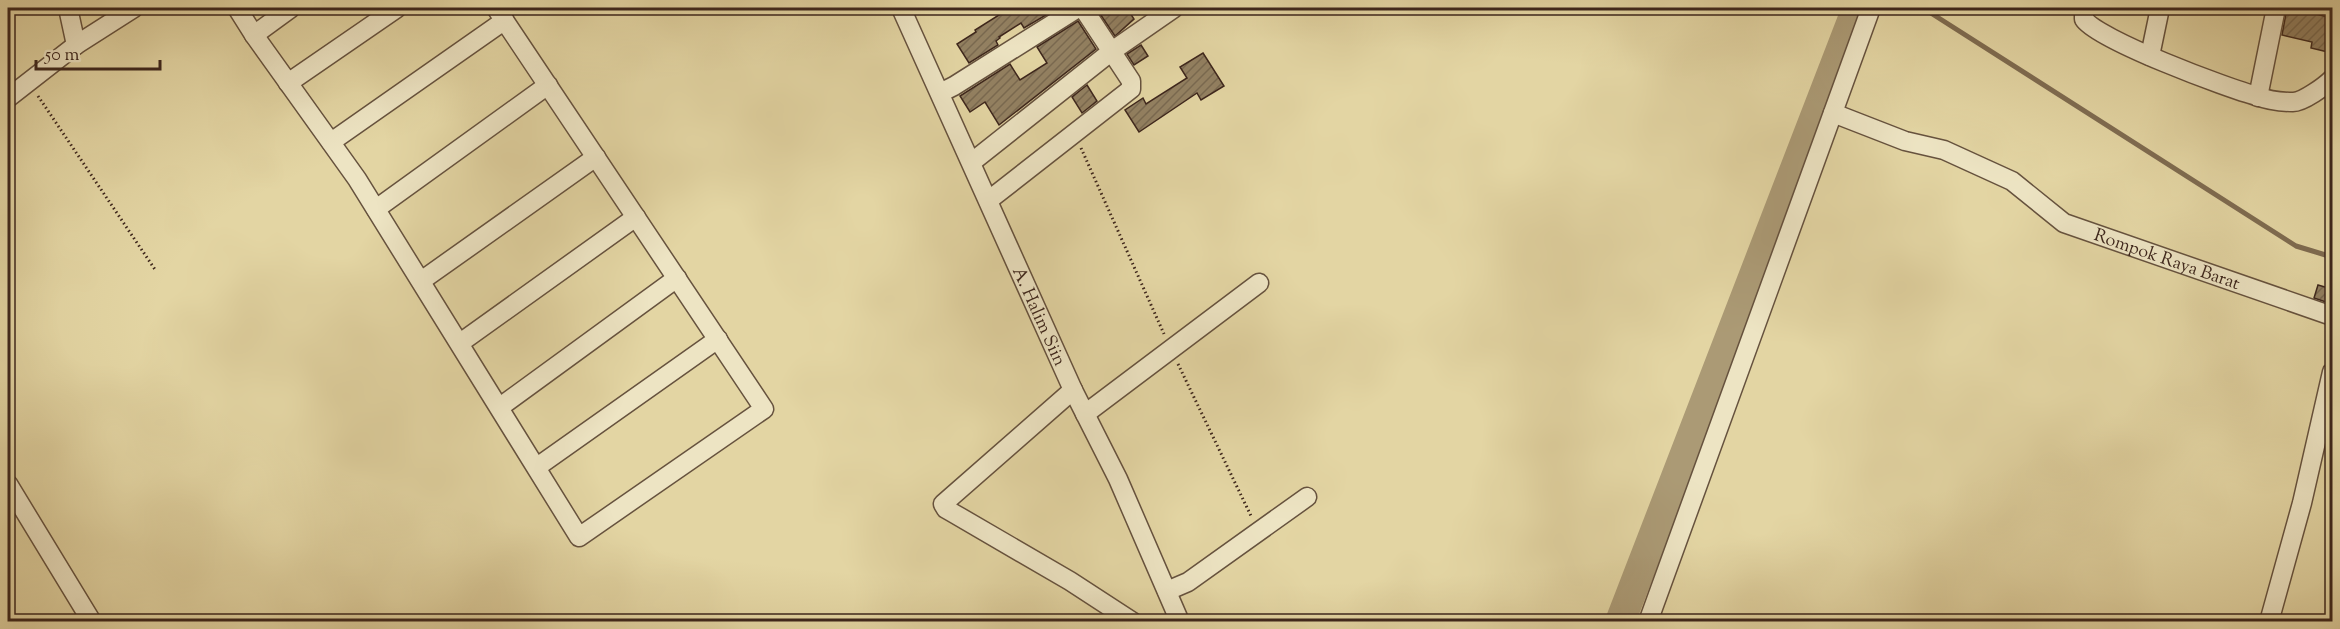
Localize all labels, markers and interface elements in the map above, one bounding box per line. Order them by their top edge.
scale bar [36,33,160,71]
text: 50 m [44,43,80,69]
street label: Rompok Raya Barat [2090,223,2243,298]
street label: A. Halim Siin [1004,263,1072,371]

